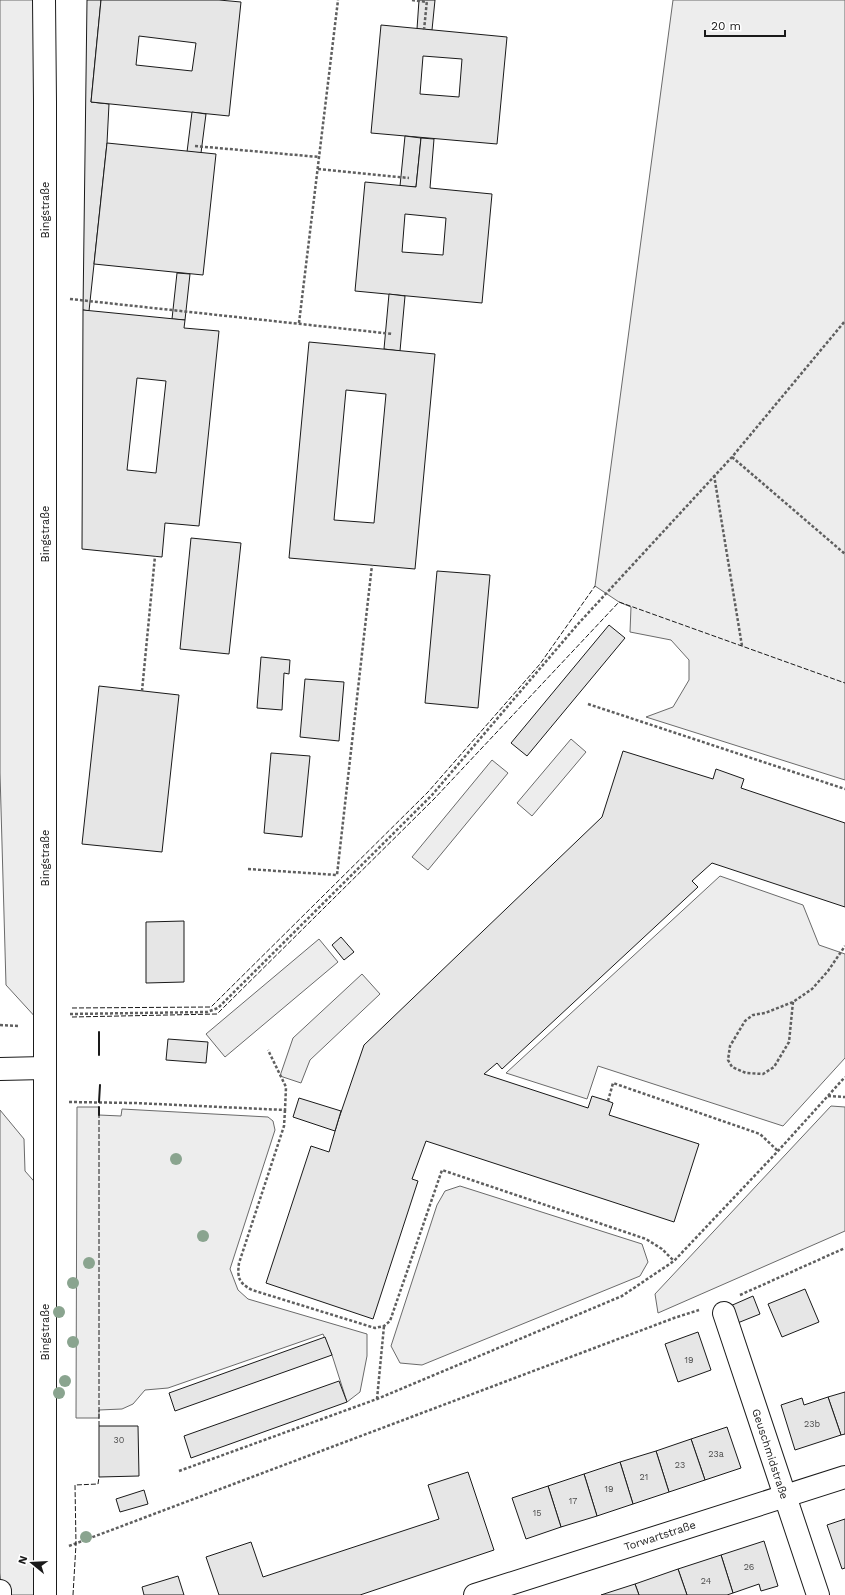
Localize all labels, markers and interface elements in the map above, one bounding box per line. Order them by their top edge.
scale bar [705,12,785,38]
text: 20 m [711,19,741,33]
street label: Bingstraße [39,182,52,238]
street label: Bingstraße [39,506,52,562]
street label: Bingstraße [39,830,52,886]
street label: Bingstraße [39,1304,52,1360]
house number: 19 [684,1355,694,1365]
street label: Geuschmidstraße [749,1407,791,1501]
house number: 23b [804,1419,820,1429]
house number: 30 [114,1435,125,1445]
house number: 23a [708,1449,724,1459]
house number: 23 [675,1460,685,1470]
house number: 21 [640,1472,648,1482]
house number: 19 [604,1484,614,1494]
house number: 17 [569,1496,577,1506]
house number: 15 [533,1508,541,1518]
street label: Torwartstraße [622,1518,698,1554]
north arrow [12,1543,52,1583]
text: N [16,1554,30,1566]
house number: 26 [744,1562,754,1572]
house number: 24 [701,1576,712,1586]

